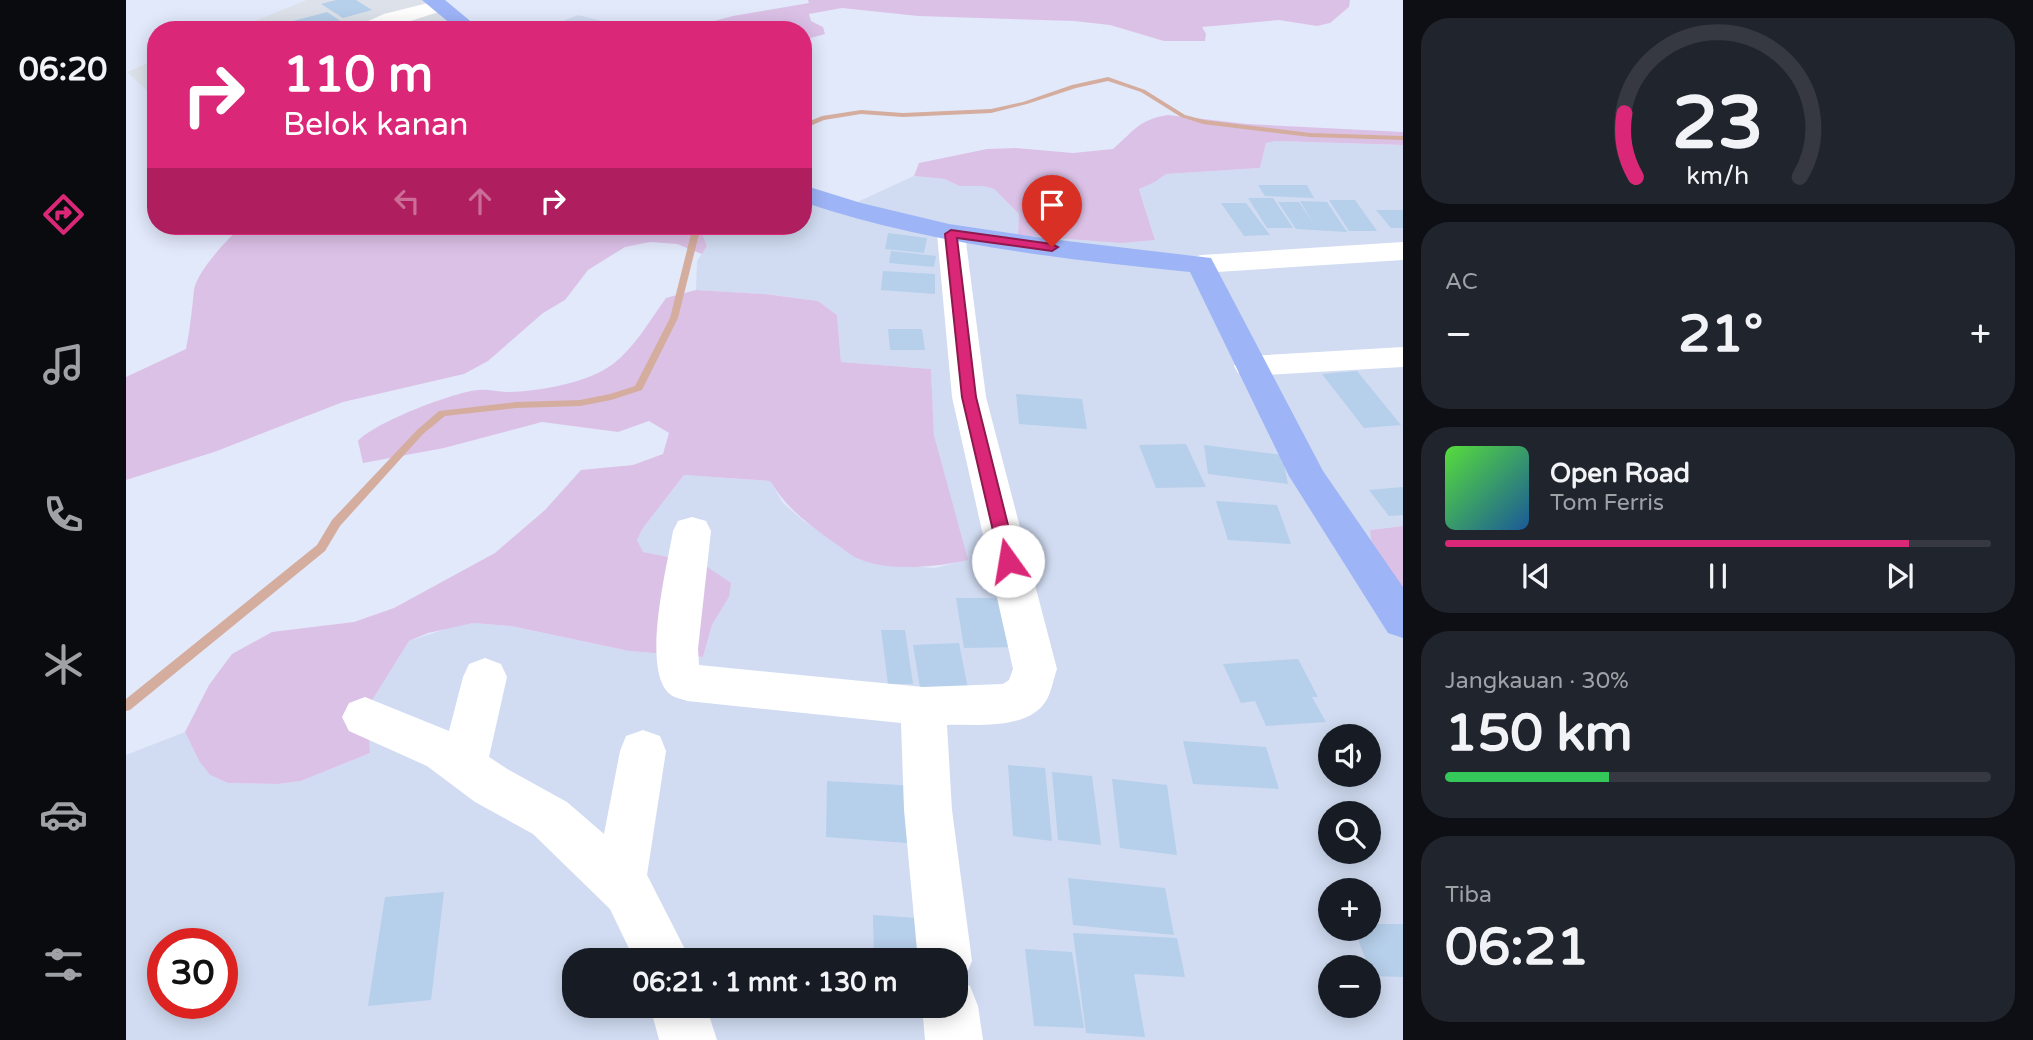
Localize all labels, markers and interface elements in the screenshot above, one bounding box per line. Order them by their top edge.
text: 110 m [283,46,433,105]
icon: right [168,49,259,140]
text: 06:20 [19,51,107,89]
text: 23 [1672,81,1764,169]
text: Belok kanan [283,106,468,144]
text: km/h [1687,161,1749,191]
pin [1022,175,1082,247]
icon: left [388,182,426,220]
icon: ahead [461,182,499,220]
icon: right [534,182,572,220]
icon: arrive [1033,186,1071,224]
icon: directions [39,190,88,239]
text: AC [1445,268,1478,296]
text: 21° [1678,303,1763,366]
text: − [1445,312,1472,358]
text: + [1970,312,1991,358]
icon: music [39,340,88,389]
text: Open Road [1550,458,1690,489]
text: Tom Ferris [1550,489,1664,517]
icon: phone [39,490,88,539]
position arrow [971,524,1045,598]
icon: previous [1517,557,1555,595]
icon: pause [1699,557,1737,595]
icon: next [1881,557,1919,595]
icon: climate [39,640,88,689]
text: Jangkauan · 30% [1445,667,1629,695]
text: 150 km [1445,702,1633,765]
map controls [1318,724,1381,1018]
button: sound [1318,724,1381,787]
icon: car [39,790,88,839]
button: search [1318,801,1381,864]
button: + [1318,878,1381,941]
text: Tiba [1445,881,1492,909]
text: 06:21 [1445,916,1589,979]
speed limit sign: 30 [147,928,238,1019]
icon: filters [39,940,88,989]
button: − [1318,955,1381,1018]
text: 06:21 · 1 mnt · 130 m [633,967,897,998]

